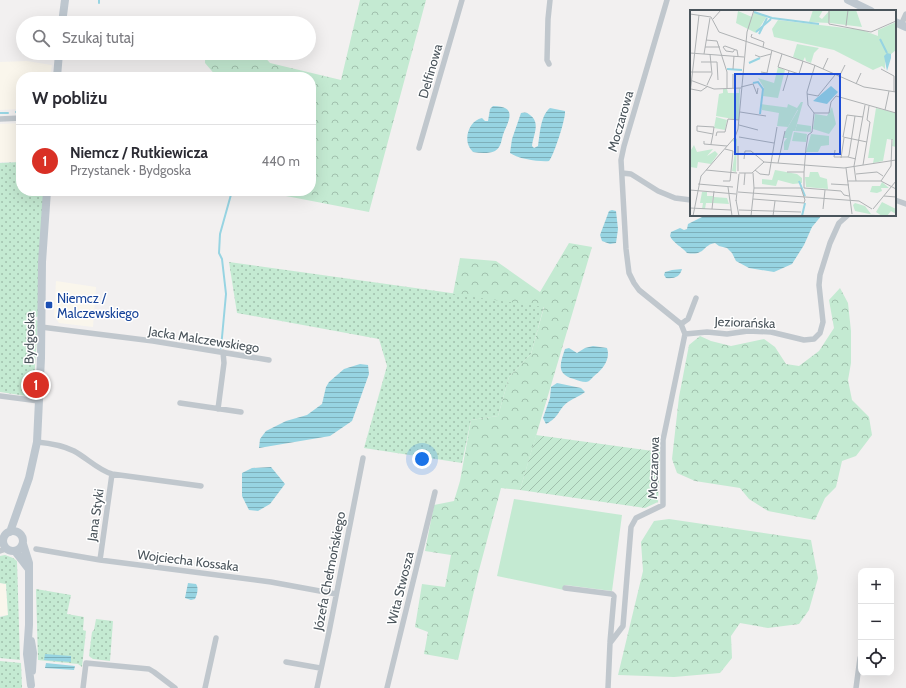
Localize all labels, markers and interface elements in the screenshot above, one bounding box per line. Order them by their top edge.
inset map [690,10,896,216]
search box [16,16,316,60]
icon: search [30,27,52,49]
text: Szukaj tutaj [62,29,134,47]
street label: Delfinowa [415,41,446,100]
text: W pobliżu [32,88,107,108]
street label: Moczarowa [604,88,637,153]
text: Niemcz / Rutkiewicza [70,144,208,162]
text: 1 [43,153,47,169]
text: 440 m [262,153,300,169]
text: Przystanek · Bydgoska [70,162,191,178]
place label: Niemcz / Malczewskiego [57,290,139,321]
marker: Niemcz / Malczewskiego [44,300,54,310]
street label: Bydgoska [21,311,37,364]
street label: Jeziorańska [713,313,776,331]
street label: Jacka Malczewskiego [146,322,261,356]
pin: 1 [23,370,49,400]
street label: Moczarowa [644,436,662,499]
your location [412,449,432,469]
street label: Jana Styki [83,488,107,543]
street label: Józefa Chełmońskiego [309,510,348,633]
street label: Wojciecha Kossaka [136,546,240,575]
street label: Wita Stwosza [383,549,417,626]
map controls [858,568,894,676]
button: + [858,568,894,604]
button: − [858,604,894,640]
button: locate [858,640,894,676]

